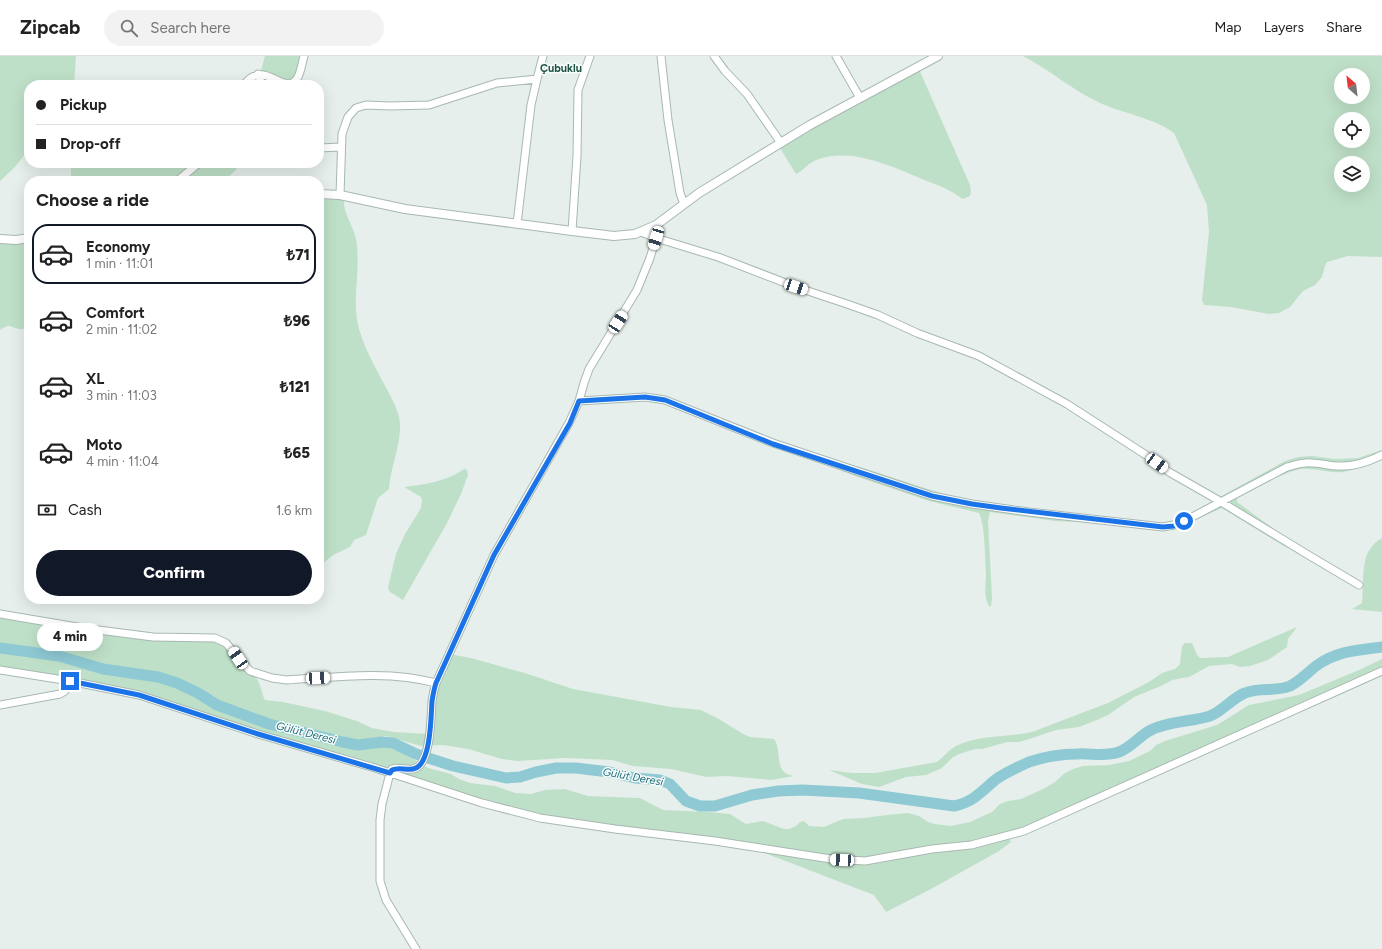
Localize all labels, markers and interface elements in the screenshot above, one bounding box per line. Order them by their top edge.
search box [104,10,384,46]
text: Zipcab [20,16,80,39]
icon: search [118,17,140,39]
text: Search here [150,19,230,37]
text: Map [1214,19,1242,36]
text: Layers [1264,19,1304,36]
text: Share [1326,19,1362,36]
district label: Çubuklu [540,62,582,75]
north arrow [1334,68,1370,104]
map controls [1334,68,1370,192]
text: Pickup [60,96,107,114]
button: locate [1334,112,1370,148]
text: Drop-off [60,135,121,153]
button: layers [1334,156,1370,192]
text: Choose a ride [36,189,149,211]
car [647,225,665,251]
icon: car [38,236,74,272]
text: Economy [86,238,151,256]
text: ₺71 [287,246,310,264]
text: 1 min · 11:01 [86,256,153,271]
car [783,278,809,296]
icon: car [38,302,74,338]
text: Comfort [86,304,145,322]
car [606,309,630,335]
text: ₺96 [284,312,310,330]
text: 2 min · 11:02 [86,322,157,337]
icon: car [38,368,74,404]
text: XL [86,370,104,388]
text: ₺121 [280,378,310,396]
text: 3 min · 11:03 [86,388,157,403]
icon: car [38,434,74,470]
text: Moto [86,436,122,454]
text: ₺65 [284,444,310,462]
car [1144,451,1170,475]
text: 4 min · 11:04 [86,454,159,469]
icon: cash [36,499,58,521]
text: Cash [68,501,102,519]
text: 1.6 km [276,503,312,518]
route start [1175,512,1193,530]
button: Confirm [36,550,312,596]
callout: 4 min [37,623,103,651]
text: 4 min [53,629,87,644]
car [226,645,250,671]
car [306,671,330,685]
route end [61,672,79,690]
water label: Gülüt Deresi [275,719,338,747]
water label: Gülüt Deresi [602,765,665,789]
car [830,853,854,867]

